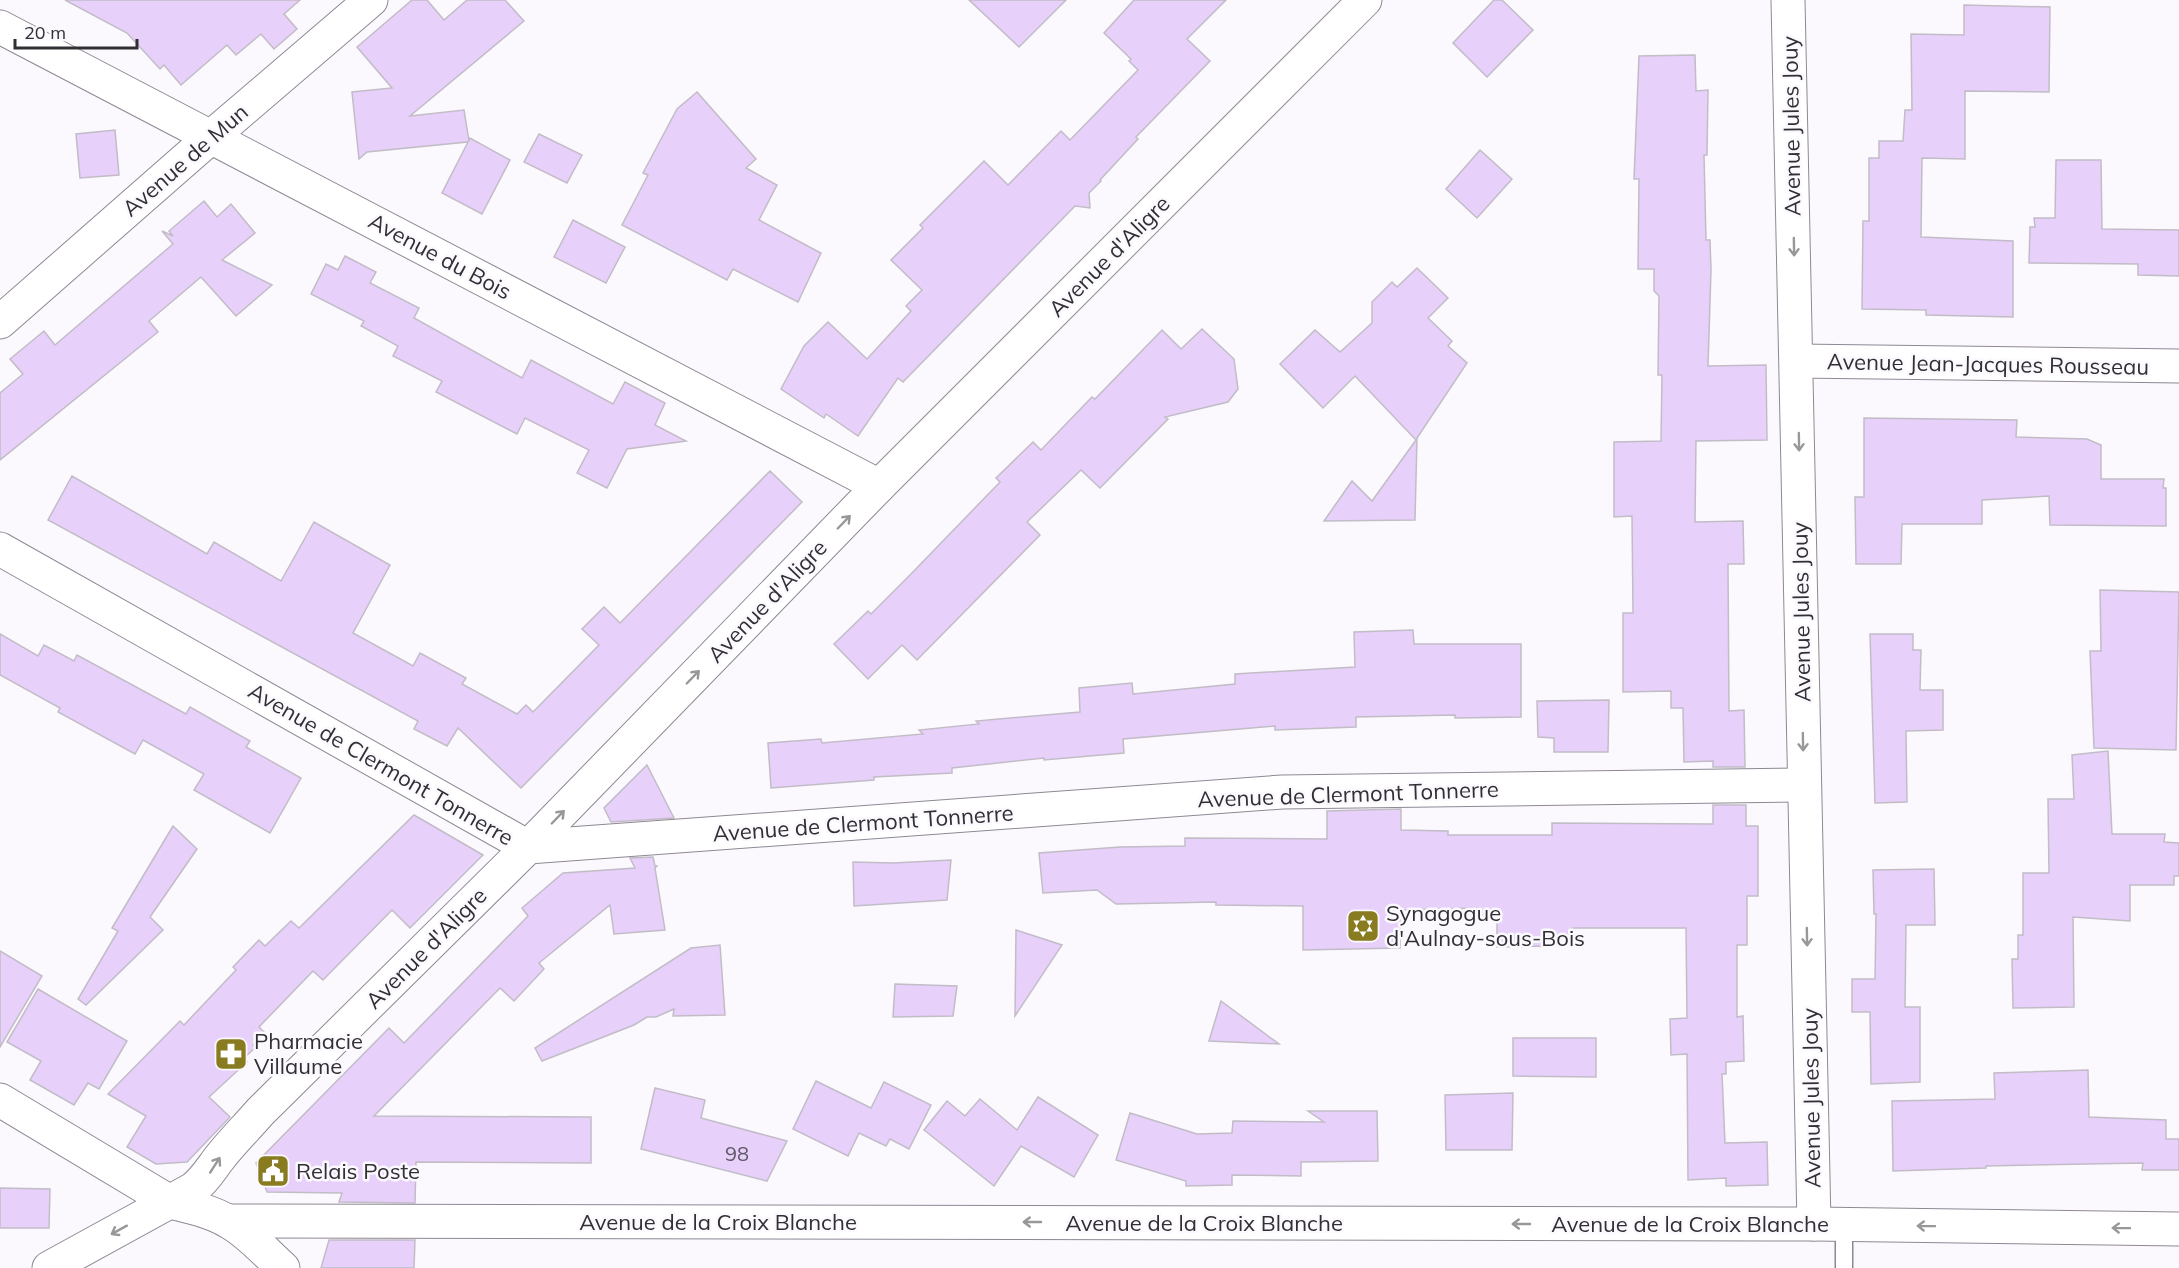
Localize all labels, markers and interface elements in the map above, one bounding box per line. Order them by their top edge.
scale bar [15,12,136,50]
text: 20 m [24,21,66,44]
street label: Avenue Jules Jouy [1775,35,1807,216]
street label: Avenue de Mun [116,98,254,222]
street label: Avenue d'Aligre [1042,189,1176,323]
street label: Avenue du Bois [364,207,516,305]
one-way arrow [1789,237,1800,257]
street label: Avenue Jean-Jacques Rousseau [1827,347,2149,381]
one-way arrow [1793,432,1804,452]
one-way arrow [837,515,851,530]
street label: Avenue Jules Jouy [1785,521,1817,702]
street label: Avenue d'Aligre [701,534,833,668]
one-way arrow [686,670,701,685]
street label: Avenue de Clermont Tonnerre [243,677,519,851]
one-way arrow [1797,732,1809,752]
street label: Avenue de Clermont Tonnerre [1197,775,1499,813]
street label: Avenue de Clermont Tonnerre [712,799,1014,847]
one-way arrow [550,809,565,824]
street label: Avenue d'Aligre [359,881,493,1015]
place label: Synagogue d'Aulnay-sous-Bois [1386,899,1585,952]
synagogue icon: Synagogue d'Aulnay-sous-Bois [1345,908,1381,944]
one-way arrow [1802,927,1813,947]
street label: Avenue Jules Jouy [1795,1007,1827,1188]
place label: Pharmacie Villaume [254,1027,363,1080]
pharmacy icon: Pharmacie Villaume [213,1036,249,1072]
house number: 98 [725,1141,749,1166]
public building icon: Relais Poste [255,1153,291,1189]
one-way arrow [209,1157,221,1174]
place label: Relais Poste [296,1157,420,1185]
street label: Avenue de la Croix Blanche [579,1208,857,1236]
street label: Avenue de la Croix Blanche [1065,1209,1343,1237]
street label: Avenue de la Croix Blanche [1551,1210,1829,1238]
one-way arrow [1022,1216,1042,1228]
one-way arrow [1511,1218,1531,1230]
one-way arrow [1916,1220,1936,1231]
one-way arrow [2111,1222,2131,1234]
one-way arrow [111,1224,128,1236]

